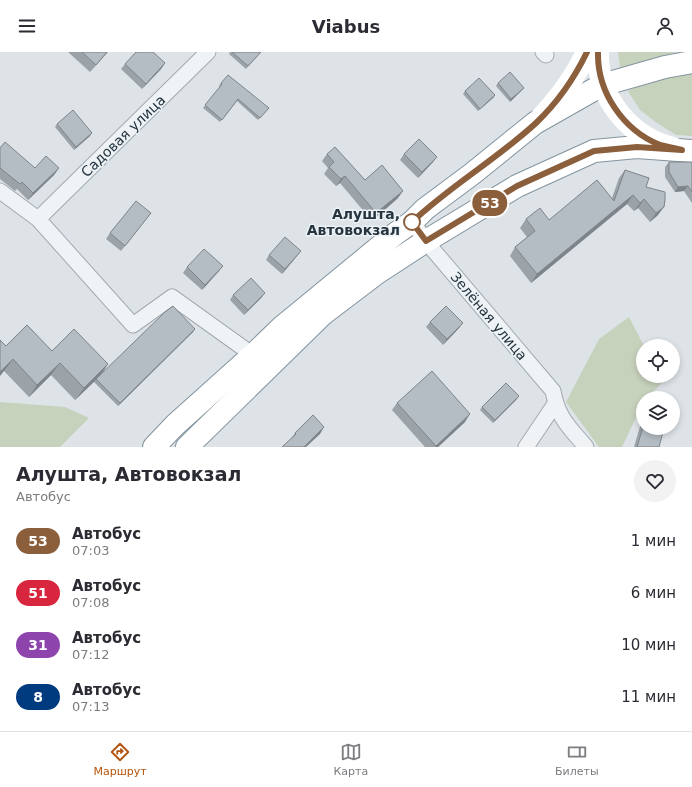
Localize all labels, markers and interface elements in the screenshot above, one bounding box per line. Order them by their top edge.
icon: menu [16,15,38,37]
icon: person [654,15,676,37]
text: Viabus [312,16,380,37]
street label: Садовая улица [78,92,168,180]
line badge: 53 [472,190,508,216]
text: 53 [480,195,500,211]
place label: Алушта, Автовокзал [307,206,400,238]
marker: Алушта, Автовокзал [403,213,421,231]
street label: Зелёная улица [447,269,531,363]
map controls [636,339,680,435]
button: locate [636,339,680,383]
button: layers [636,391,680,435]
button: heart [634,460,676,502]
text: Алушта, Автовокзал [16,463,241,485]
text: Автобус [16,489,71,504]
text: Автобус [72,525,141,543]
text: 1 мин [631,532,676,550]
text: 53 [28,533,48,549]
text: 07:03 [72,543,109,558]
text: Автобус [72,577,141,595]
text: 6 мин [631,584,676,602]
text: 51 [28,585,48,601]
text: 07:08 [72,595,109,610]
text: Автобус [72,629,141,647]
text: 10 мин [621,636,676,654]
text: 31 [28,637,48,653]
text: 07:12 [72,647,109,662]
text: Автобус [72,681,141,699]
text: 11 мин [621,688,676,706]
text: 8 [33,689,43,705]
text: 07:13 [72,699,109,714]
tab: Маршрут [93,741,147,778]
tab: Карта [333,741,368,778]
tab: Билеты [555,741,599,778]

